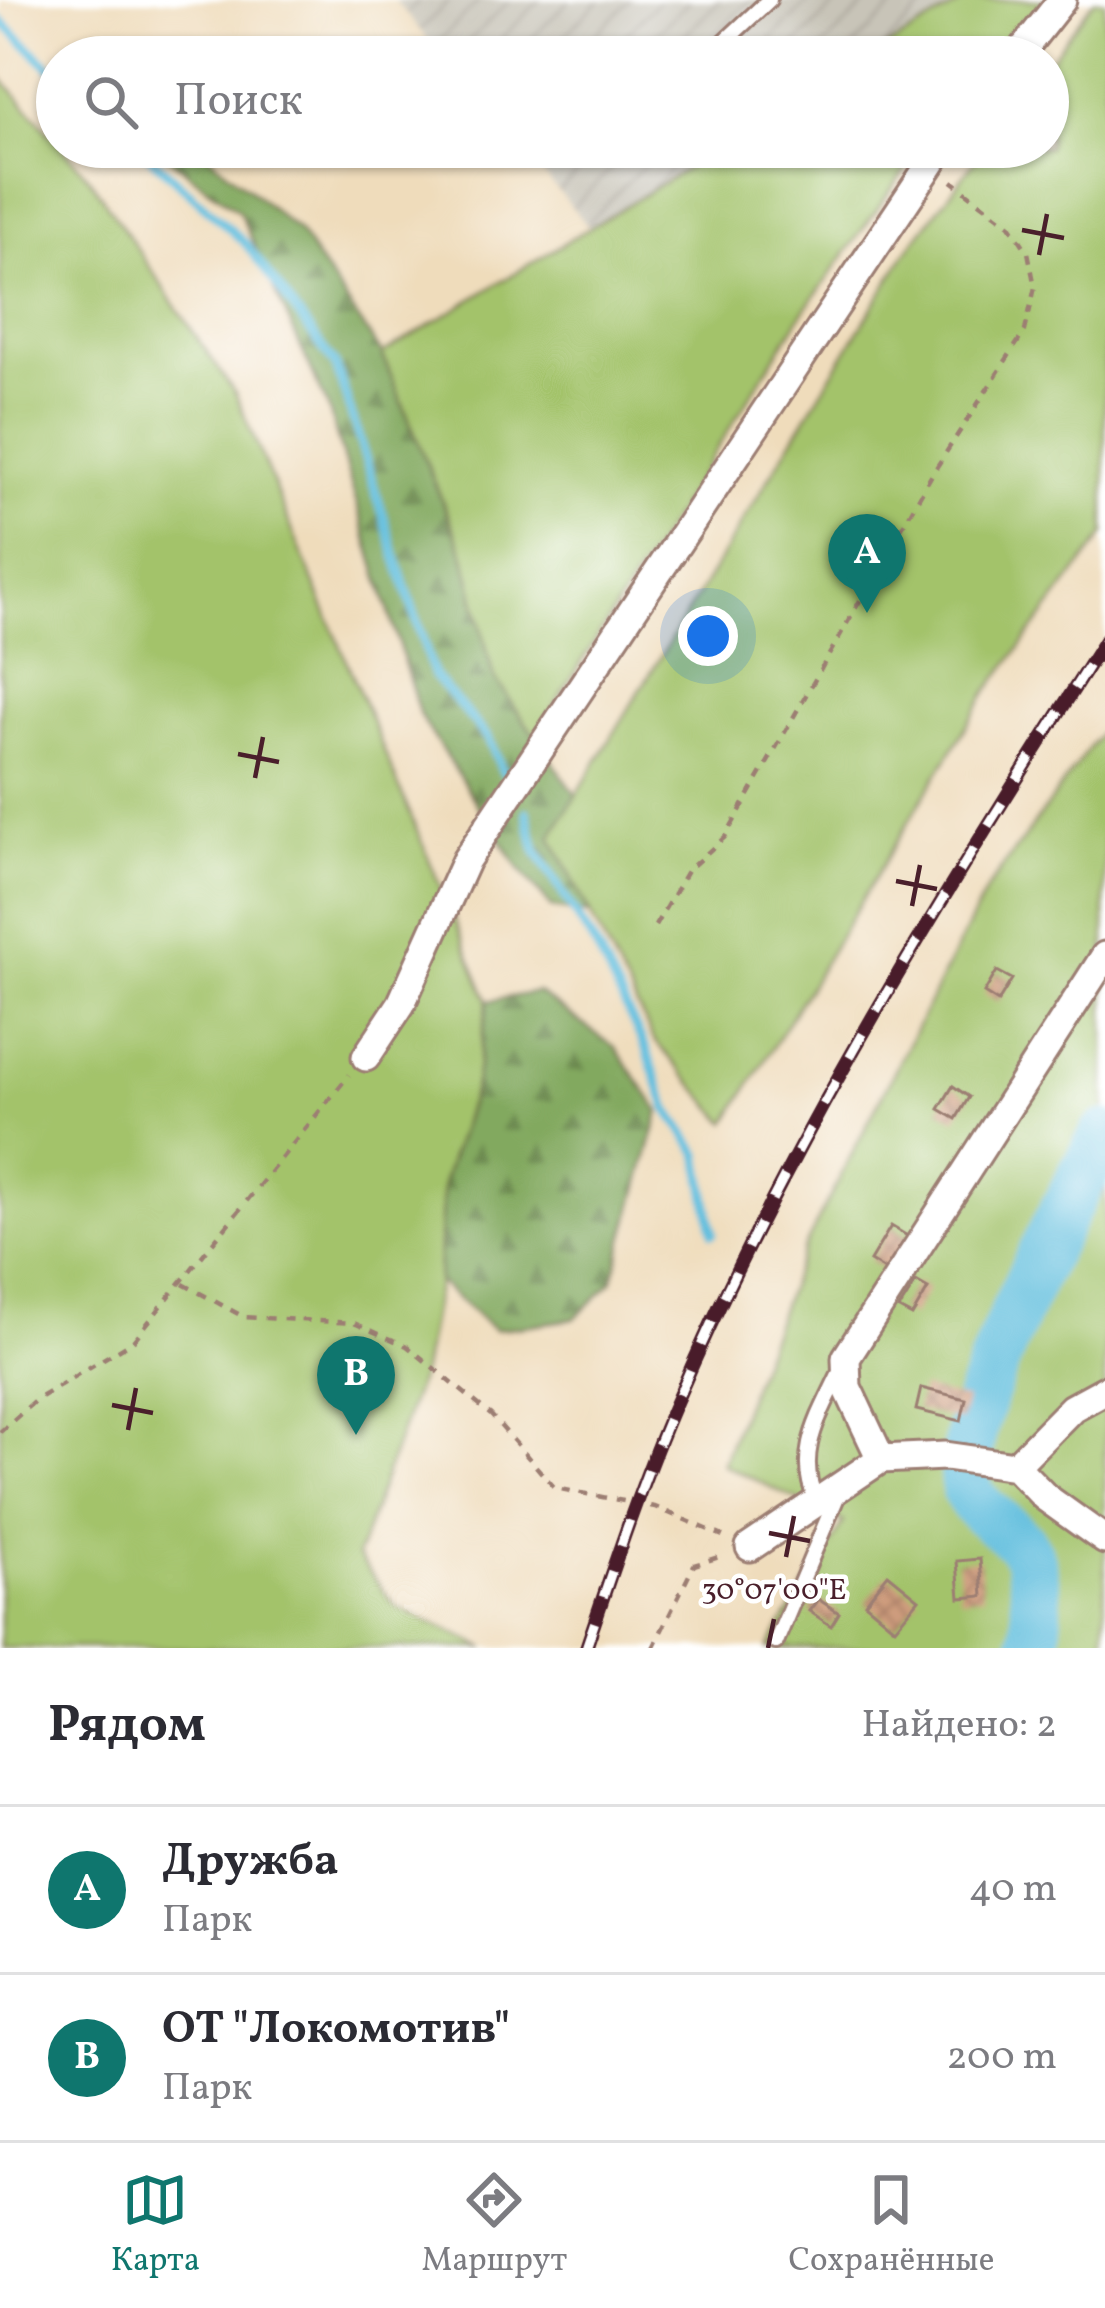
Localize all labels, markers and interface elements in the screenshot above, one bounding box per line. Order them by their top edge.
search box [36,36,1069,168]
icon: search [78,69,144,135]
text: Поиск [174,71,303,134]
pin: A [828,514,906,613]
your location [678,606,738,666]
pin: B [317,1336,395,1435]
text: 30°07'00"E [701,1570,847,1612]
text: Рядом [48,1691,206,1762]
text: Найдено: 2 [861,1699,1057,1753]
text: Дружба [162,1831,339,1894]
text: A [73,1863,101,1917]
text: 40 m [969,1863,1057,1917]
text: Парк [162,1894,252,1948]
text: ОТ "Локомотив" [162,1999,510,2062]
text: B [74,2031,100,2085]
text: 200 m [946,2031,1057,2085]
text: Парк [162,2062,252,2116]
tab: Карта [111,2167,200,2285]
tab: Маршрут [422,2167,567,2285]
tab: Сохранённые [788,2167,994,2285]

